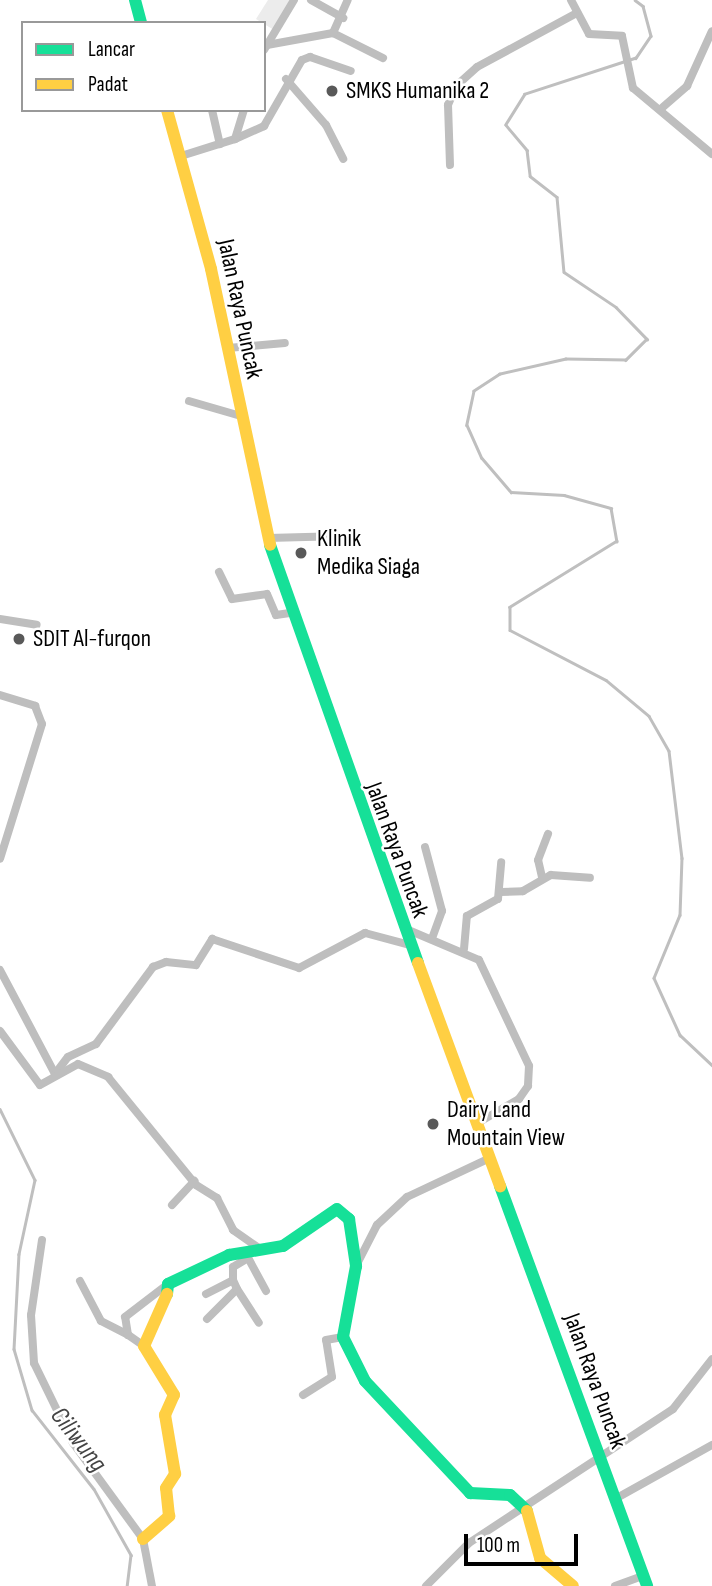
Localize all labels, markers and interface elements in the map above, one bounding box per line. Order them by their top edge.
legend [21,21,266,112]
text: Lancar [88,37,135,62]
text: Padat [88,72,128,97]
place label: SMKS Humanika 2 [346,77,489,105]
marker: SMKS Humanika 2 [324,83,340,99]
street label: Jalan Raya Puncak [211,237,269,381]
place label: Klinik Medika Siaga [317,525,420,581]
marker: Klinik Medika Siaga [291,543,311,563]
place label: SDIT Al-furqon [33,625,151,653]
marker: SDIT Al-furqon [11,631,27,647]
street label: Jalan Raya Puncak [359,778,435,922]
place label: Dairy Land Mountain View [447,1096,565,1152]
marker: Dairy Land Mountain View [425,1116,441,1132]
street label: Jalan Raya Puncak [557,1309,633,1453]
water label: Ciliwung [43,1401,113,1479]
scale bar [467,1520,581,1564]
text: 100 m [477,1533,520,1558]

